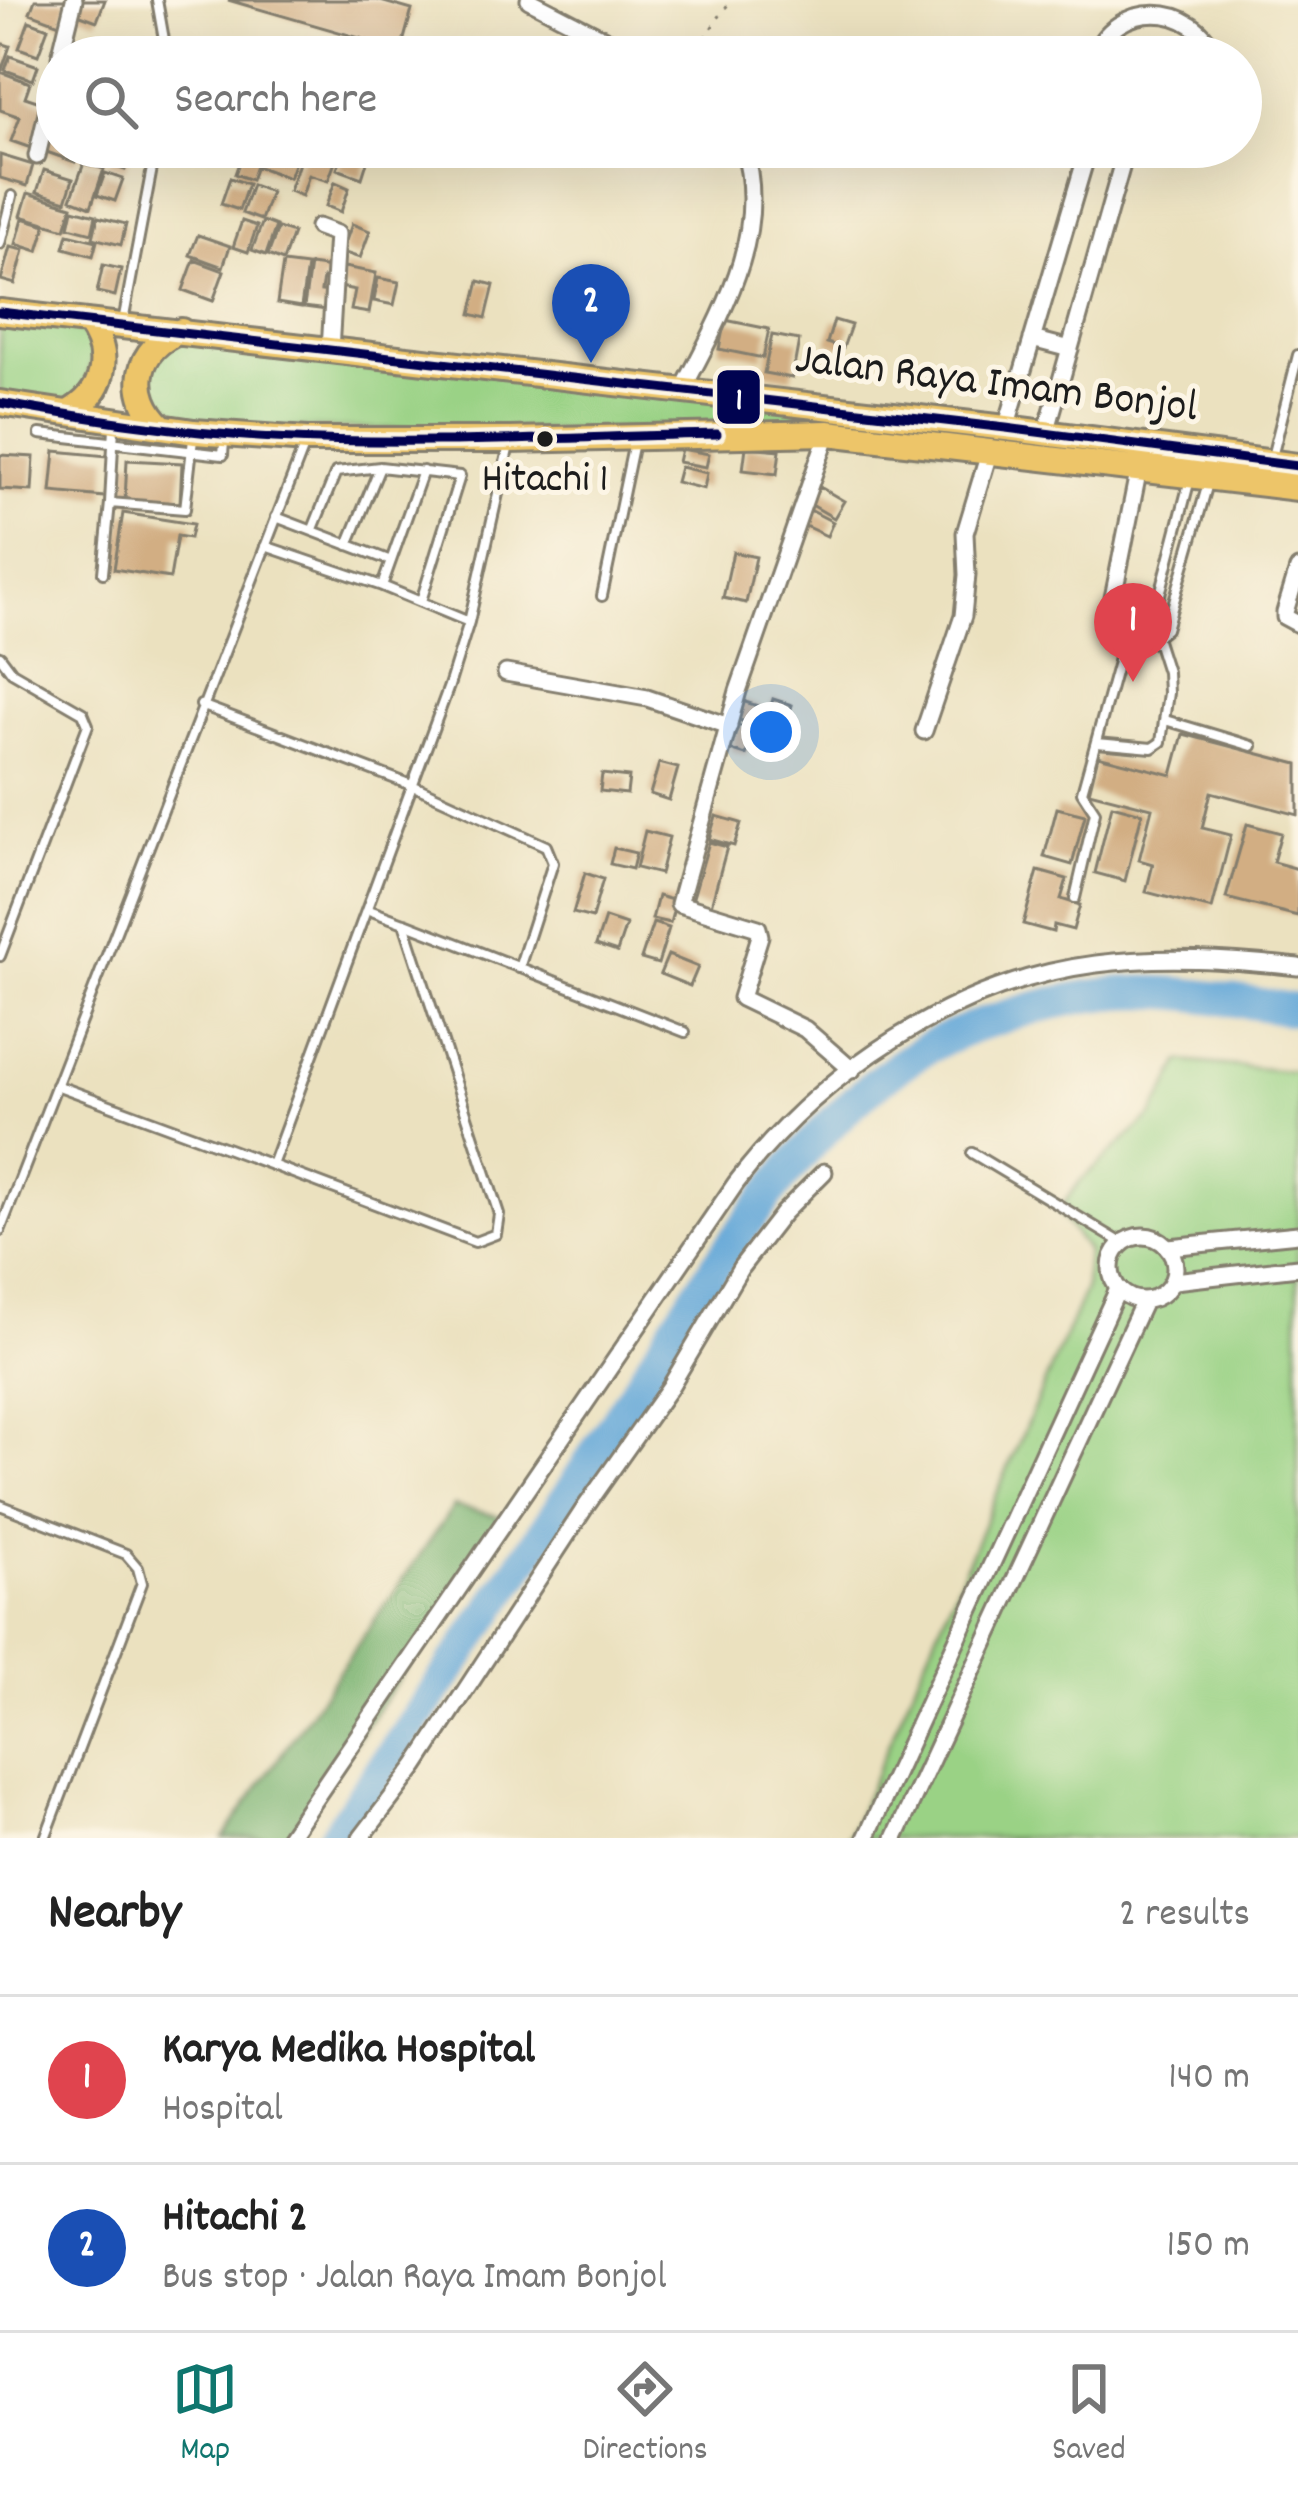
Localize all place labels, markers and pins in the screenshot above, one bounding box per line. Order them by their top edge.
pin: 2 [552,264,630,363]
marker: Hitachi 1 [534,428,556,450]
place label: Hitachi 1 [481,452,609,512]
pin: 1 [1094,583,1172,682]

